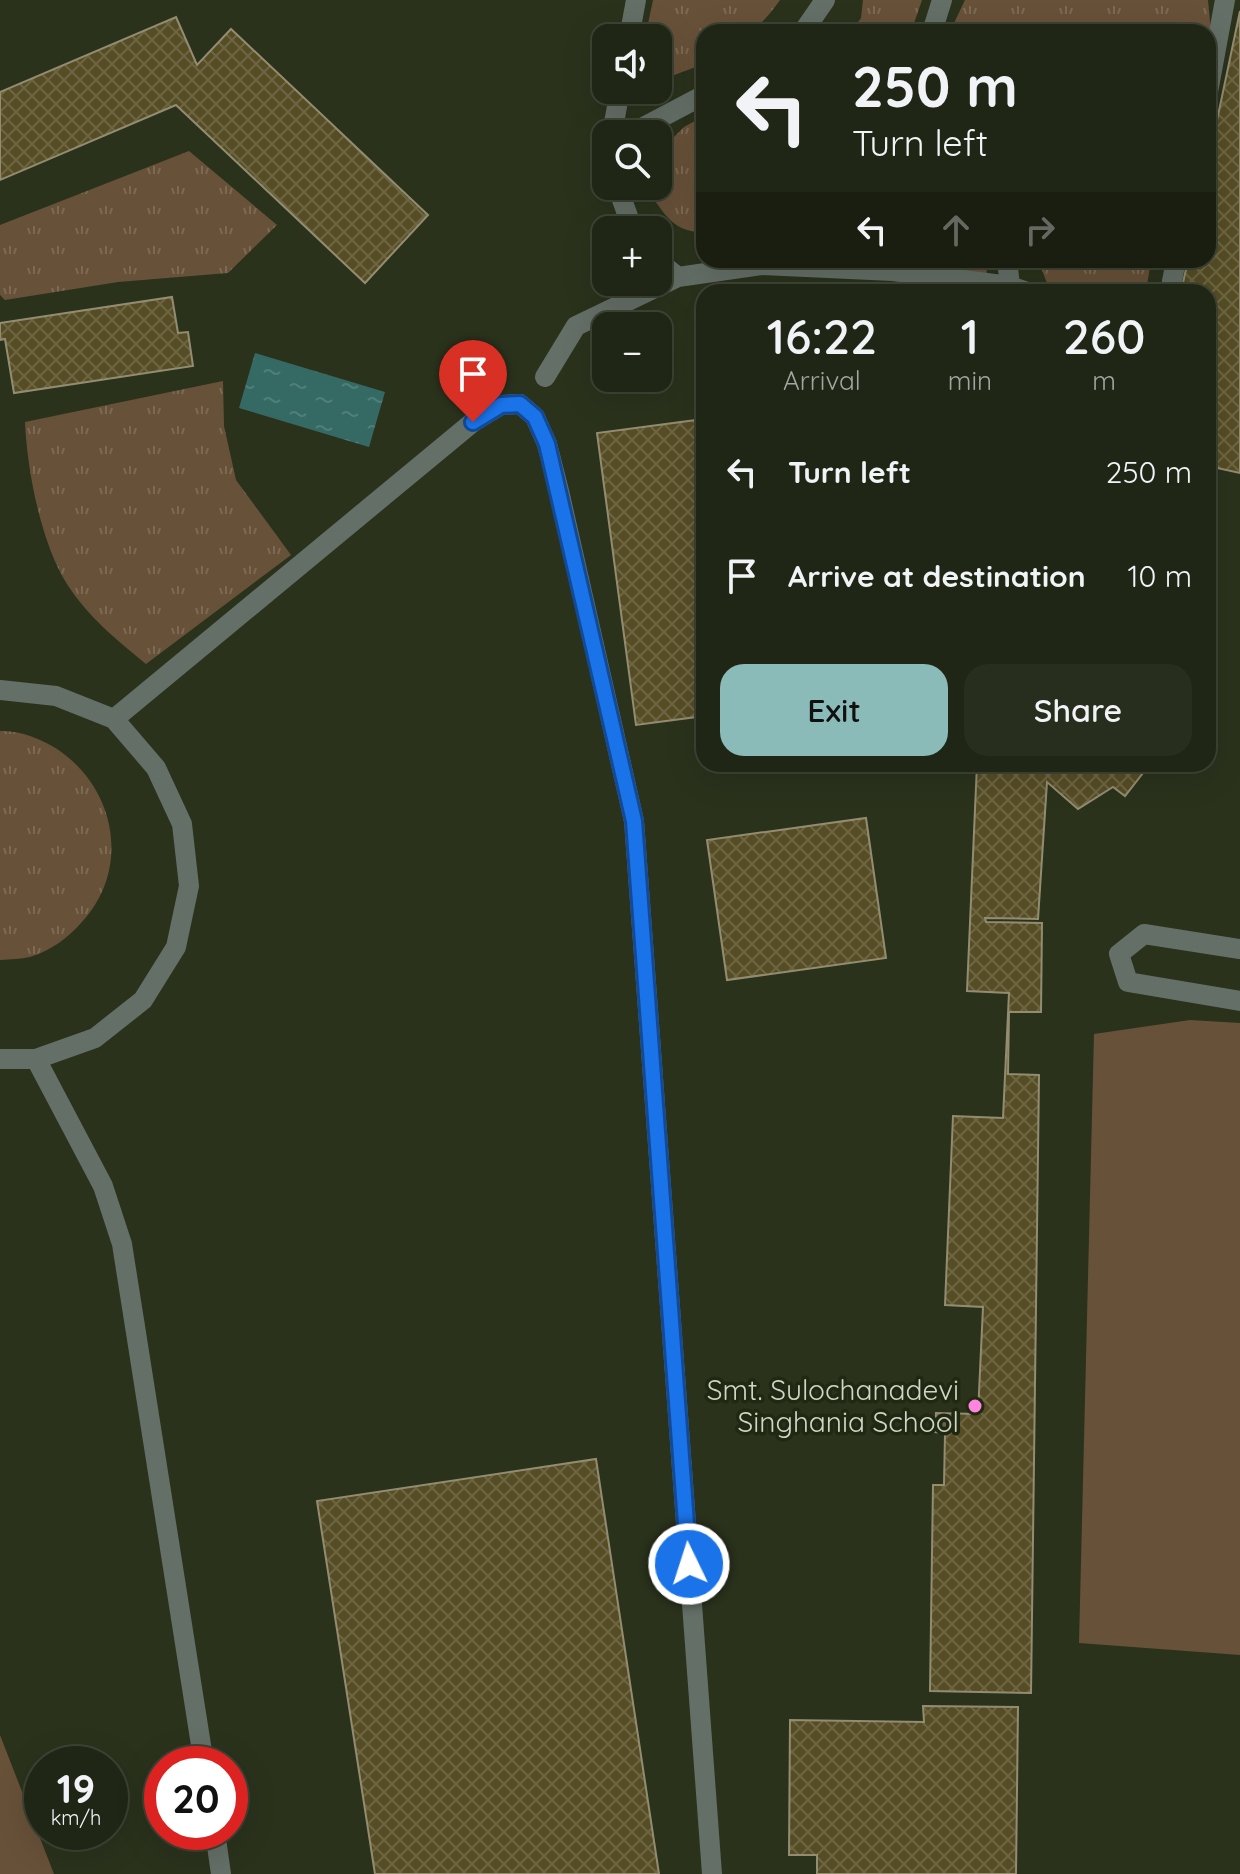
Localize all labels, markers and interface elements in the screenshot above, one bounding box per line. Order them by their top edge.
map controls [592,24,672,392]
button: sound [592,24,672,104]
text: 250 m [852,51,1018,121]
icon: left [720,56,824,160]
button: search [592,120,672,200]
text: Turn left [852,120,988,165]
icon: left [850,208,894,252]
icon: ahead [934,208,978,252]
icon: right [1018,208,1062,252]
button: + [592,216,672,296]
text: 16:22 [767,306,877,366]
text: 1 [961,306,979,366]
text: 260 [1063,306,1145,366]
button: − [592,312,672,392]
pin [439,340,507,422]
icon: arrive [451,352,495,396]
text: Arrival [783,364,861,397]
text: min [948,364,992,397]
text: m [1092,364,1116,397]
icon: left [720,450,764,494]
text: Turn left [788,453,911,491]
text: 250 m [1106,453,1192,491]
icon: arrive [720,554,764,598]
text: Arrive at destination [788,557,1086,595]
text: 10 m [1128,557,1192,595]
button: Exit [720,664,948,756]
button: Share [964,664,1192,756]
place label: Smt. Sulochanadevi Singhania School [707,1372,959,1439]
marker: Smt. Sulochanadevi Singhania School [966,1397,984,1415]
position arrow [647,1522,731,1606]
speed limit sign: 20 [144,1746,248,1850]
text: 19 [57,1763,95,1813]
text: km/h [51,1805,101,1830]

